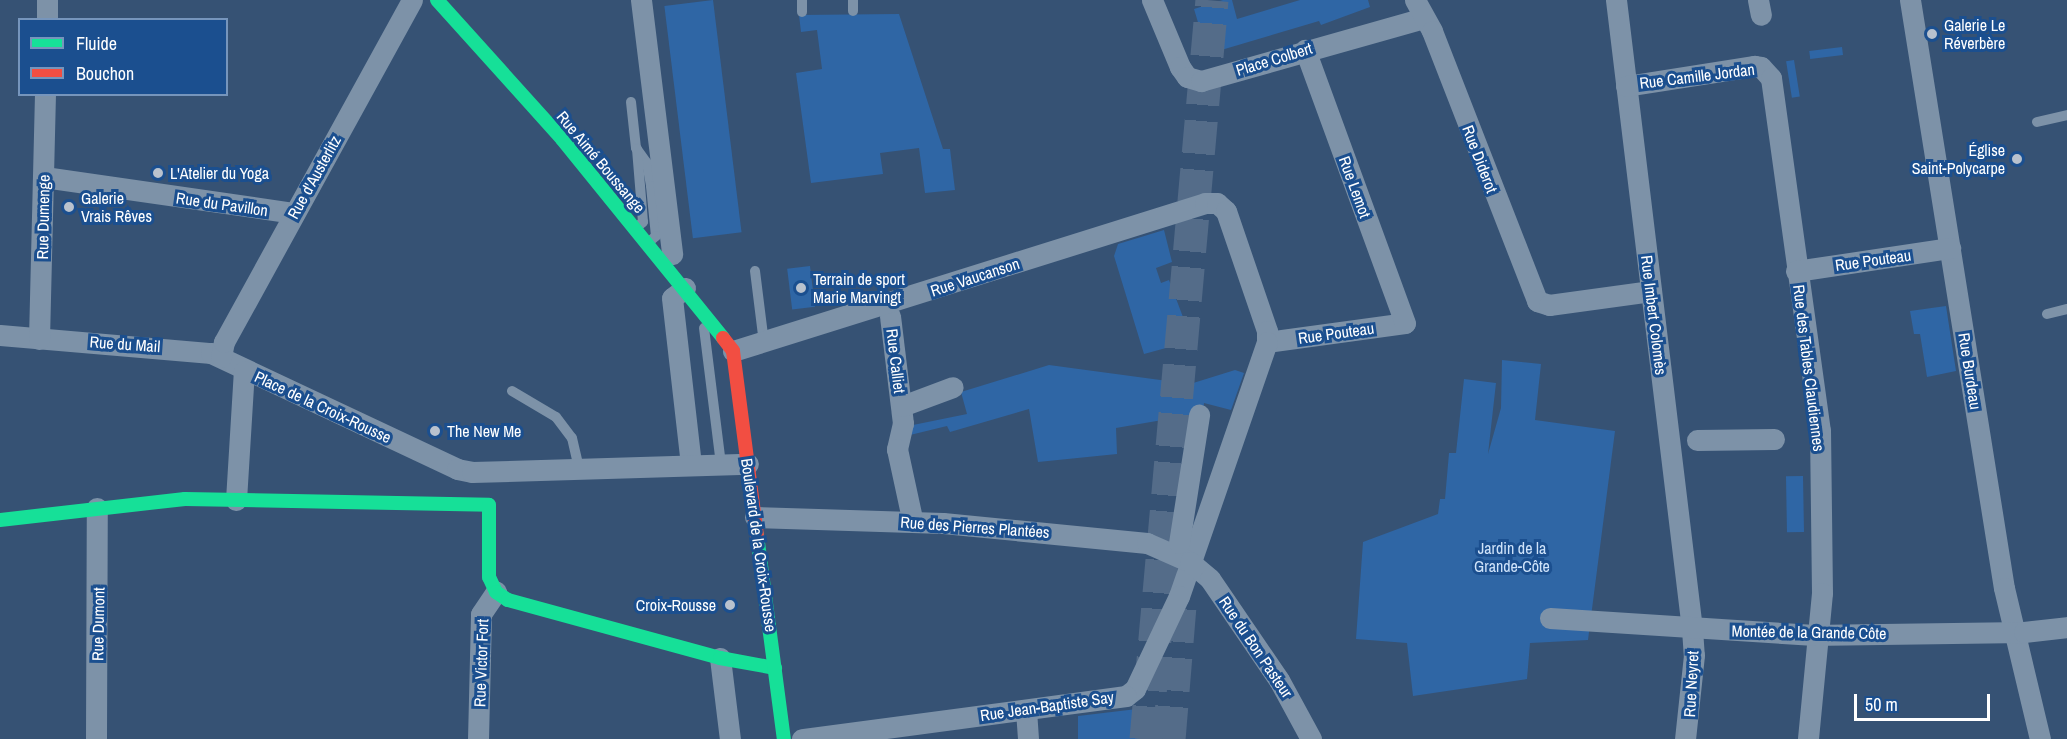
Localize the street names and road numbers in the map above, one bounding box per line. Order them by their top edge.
street label: Place Colbert [1234,38,1314,80]
street label: Rue Camille Jordan [1638,59,1756,93]
street label: Rue Aimé Boussange [553,107,649,217]
street label: Rue Diderot [1458,123,1502,195]
street label: Rue d'Austerlitz [283,132,345,222]
street label: Rue Lemot [1335,154,1375,220]
street label: Rue Dumenge [33,175,53,259]
street label: Rue du Pavillon [175,188,269,220]
street label: Rue Pouteau [1834,245,1912,275]
street label: Rue Vaucanson [928,254,1022,300]
street label: Rue Imbert Colomès [1637,254,1671,376]
street label: Rue des Tables Claudiennes [1789,283,1829,453]
street label: Rue Pouteau [1297,318,1375,348]
street label: Rue Calliet [883,328,909,394]
street label: Rue Burdeau [1954,331,1986,411]
street label: Rue du Mail [89,332,161,356]
street label: Place de la Croix-Rousse [252,367,394,447]
street label: Boulevard de la Croix-Rousse [737,457,781,633]
street label: Rue des Pierres Plantées [900,512,1050,542]
street label: Rue Dumont [88,587,108,661]
street label: Rue du Bon Pasteur [1215,593,1297,701]
street label: Rue Victor Fort [470,619,492,707]
street label: Montée de la Grande Côte [1732,621,1886,643]
street label: Rue Neyret [1680,650,1702,718]
street label: Rue Jean-Baptiste Say [979,687,1115,725]

